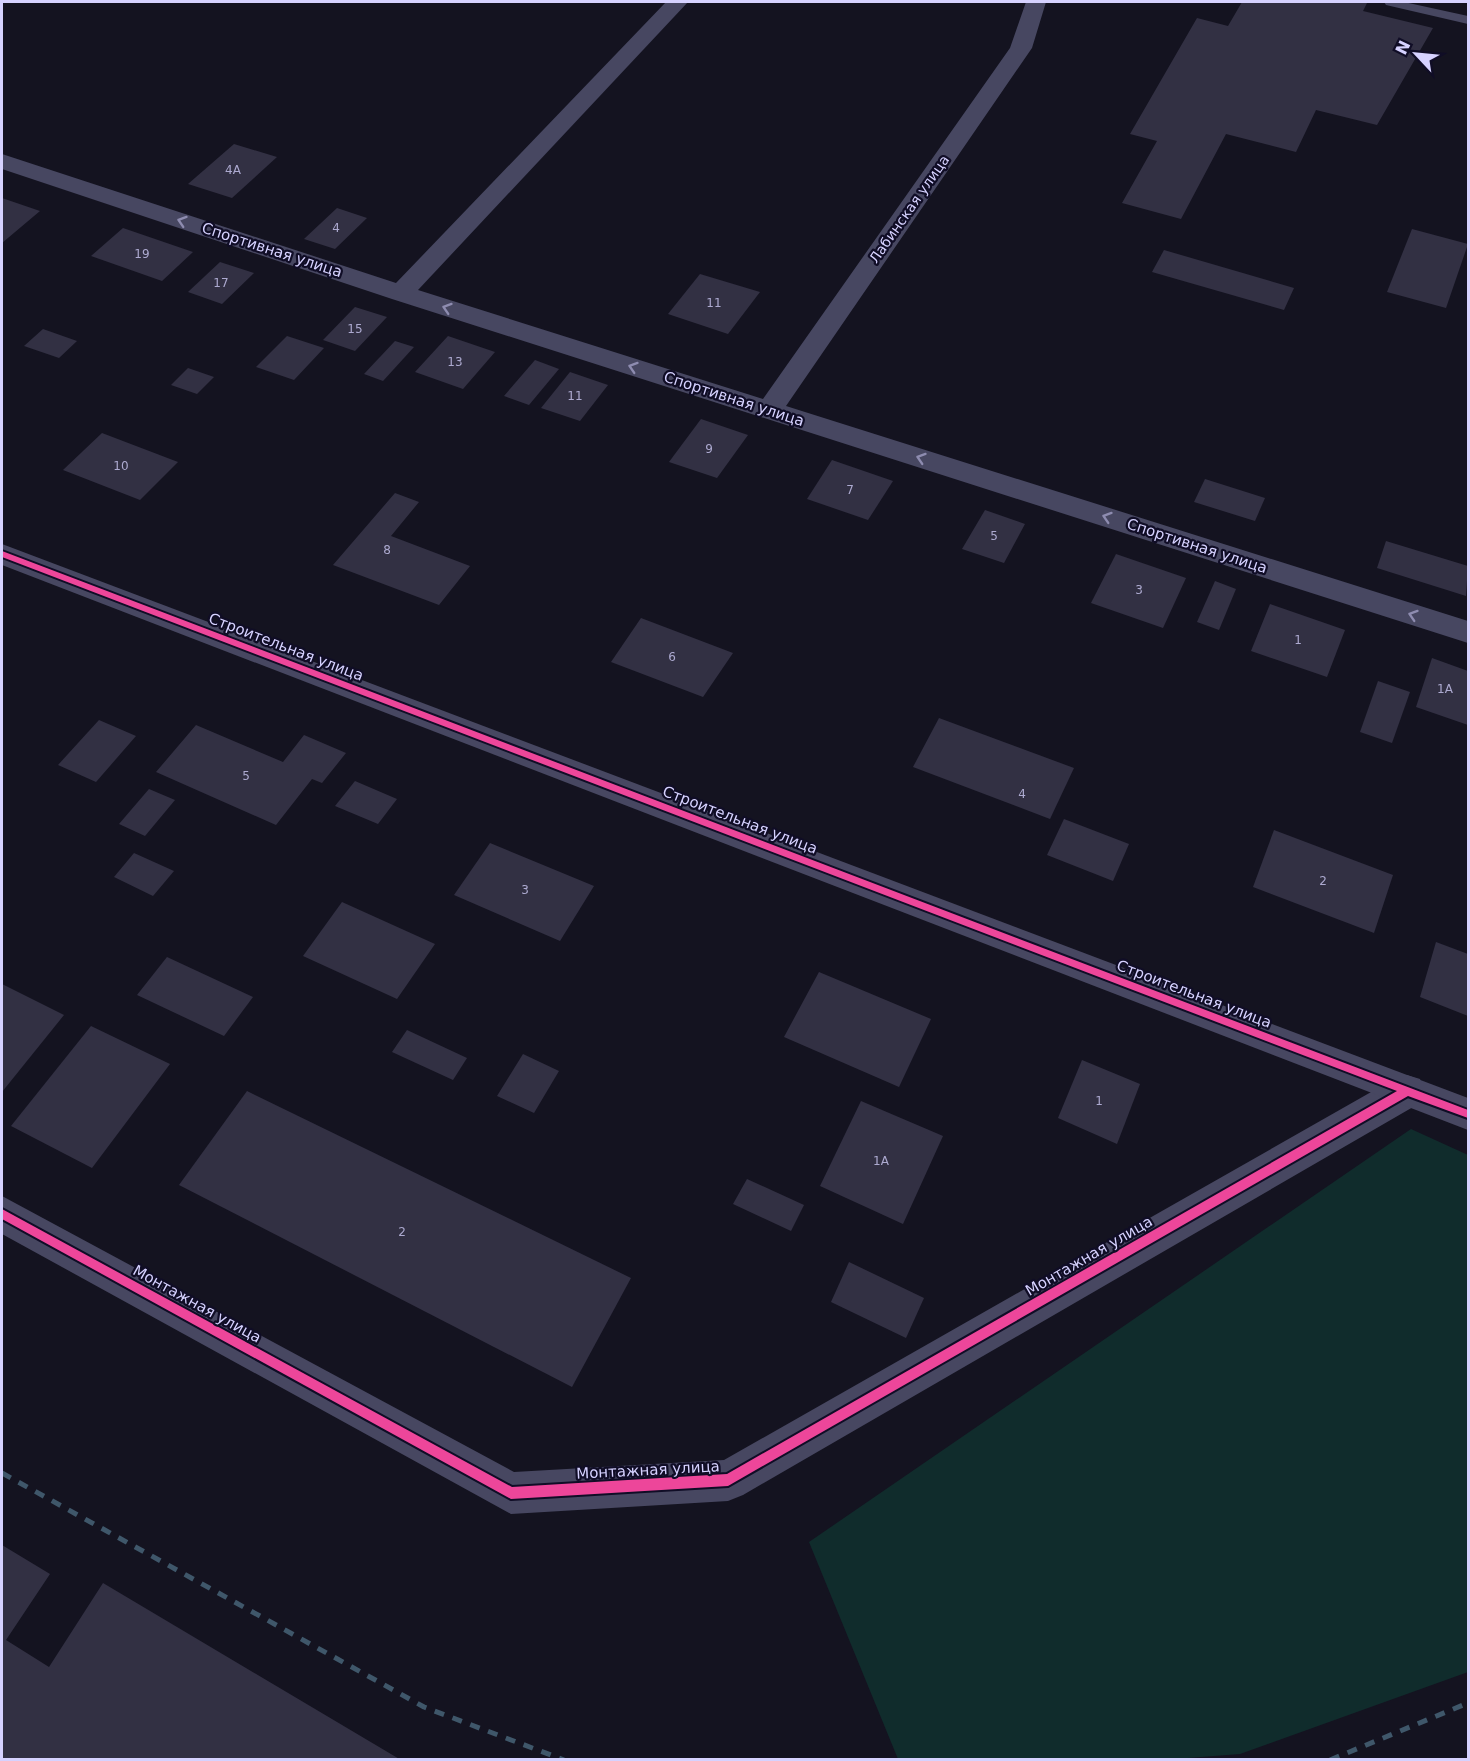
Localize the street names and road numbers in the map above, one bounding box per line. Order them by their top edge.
street label: Лабинская улица [866,152,952,266]
street label: Спортивная улица [199,219,345,281]
street label: Спортивная улица [661,368,807,430]
street label: Спортивная улица [1124,515,1270,577]
street label: Строительная улица [206,609,366,685]
street label: Строительная улица [660,782,820,858]
street label: Строительная улица [1114,956,1274,1032]
street label: Монтажная улица [1022,1212,1156,1300]
street label: Монтажная улица [130,1261,264,1347]
street label: Монтажная улица [576,1457,720,1483]

